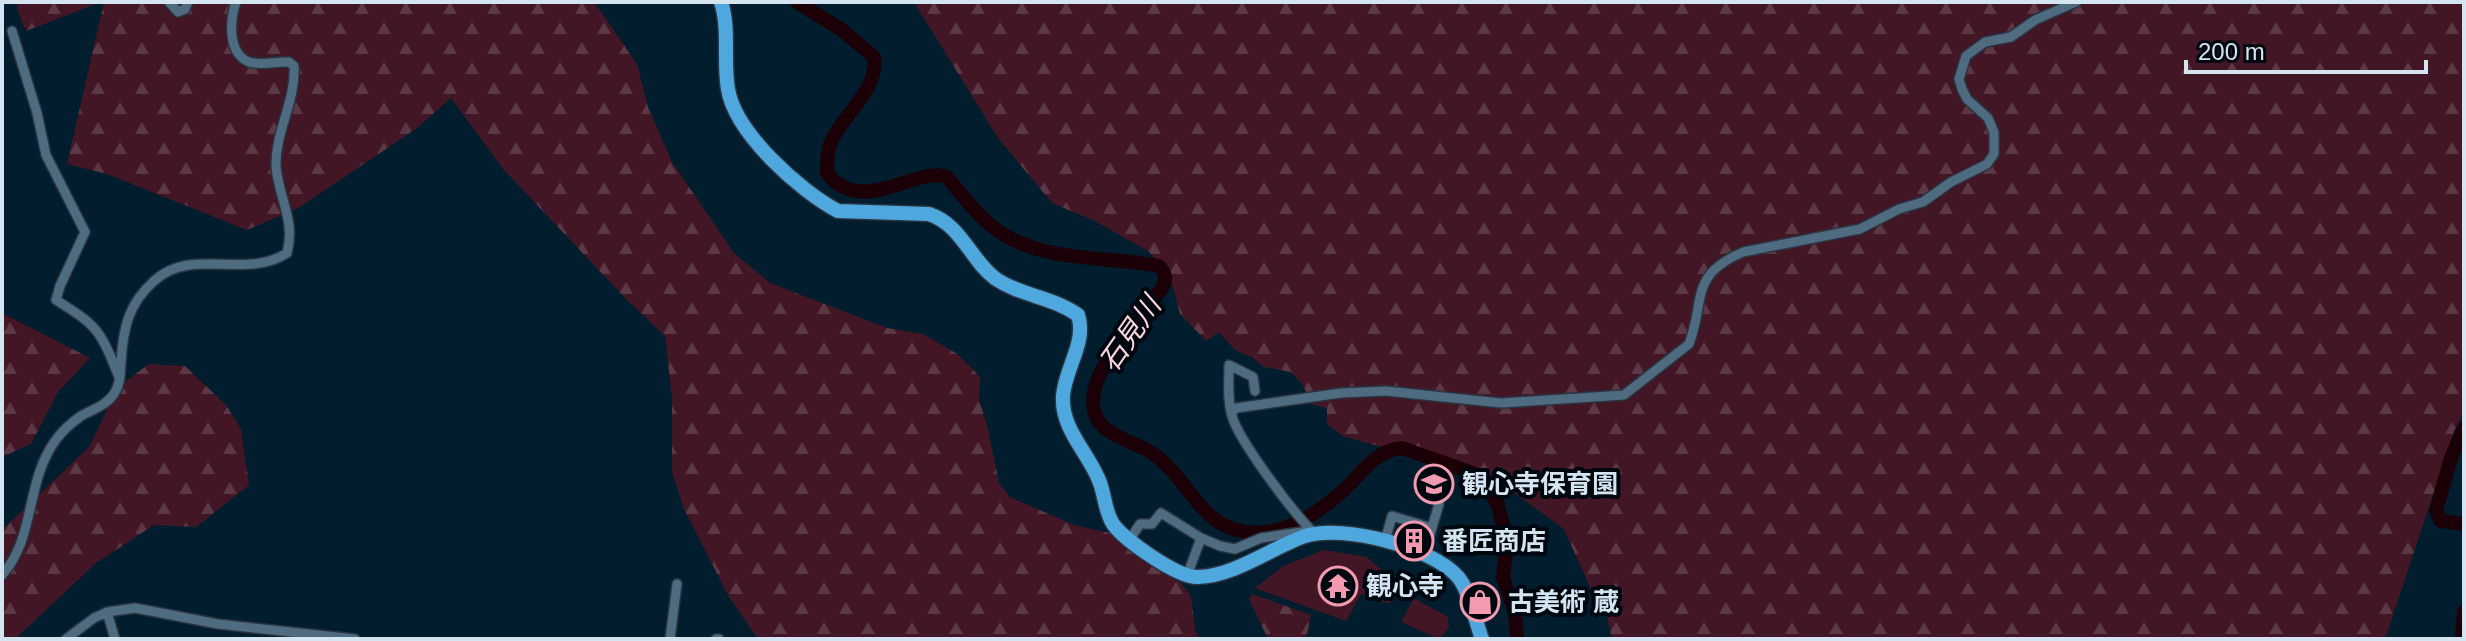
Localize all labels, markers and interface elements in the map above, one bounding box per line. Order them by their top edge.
scale bar [2186,24,2426,74]
text: 200 m [2198,38,2265,65]
water label: 石見川 [1093,288,1169,377]
school or university icon: 観心寺保育園 [1413,463,1455,505]
place label: 観心寺保育園 [1462,469,1618,499]
building icon: 番匠商店 [1393,520,1435,562]
place label: 番匠商店 [1442,526,1546,556]
temple icon: 観心寺 [1317,565,1359,607]
place label: 観心寺 [1366,571,1444,601]
shop icon: 古美術 蔵 [1459,581,1501,623]
place label: 古美術 蔵 [1508,587,1619,617]

